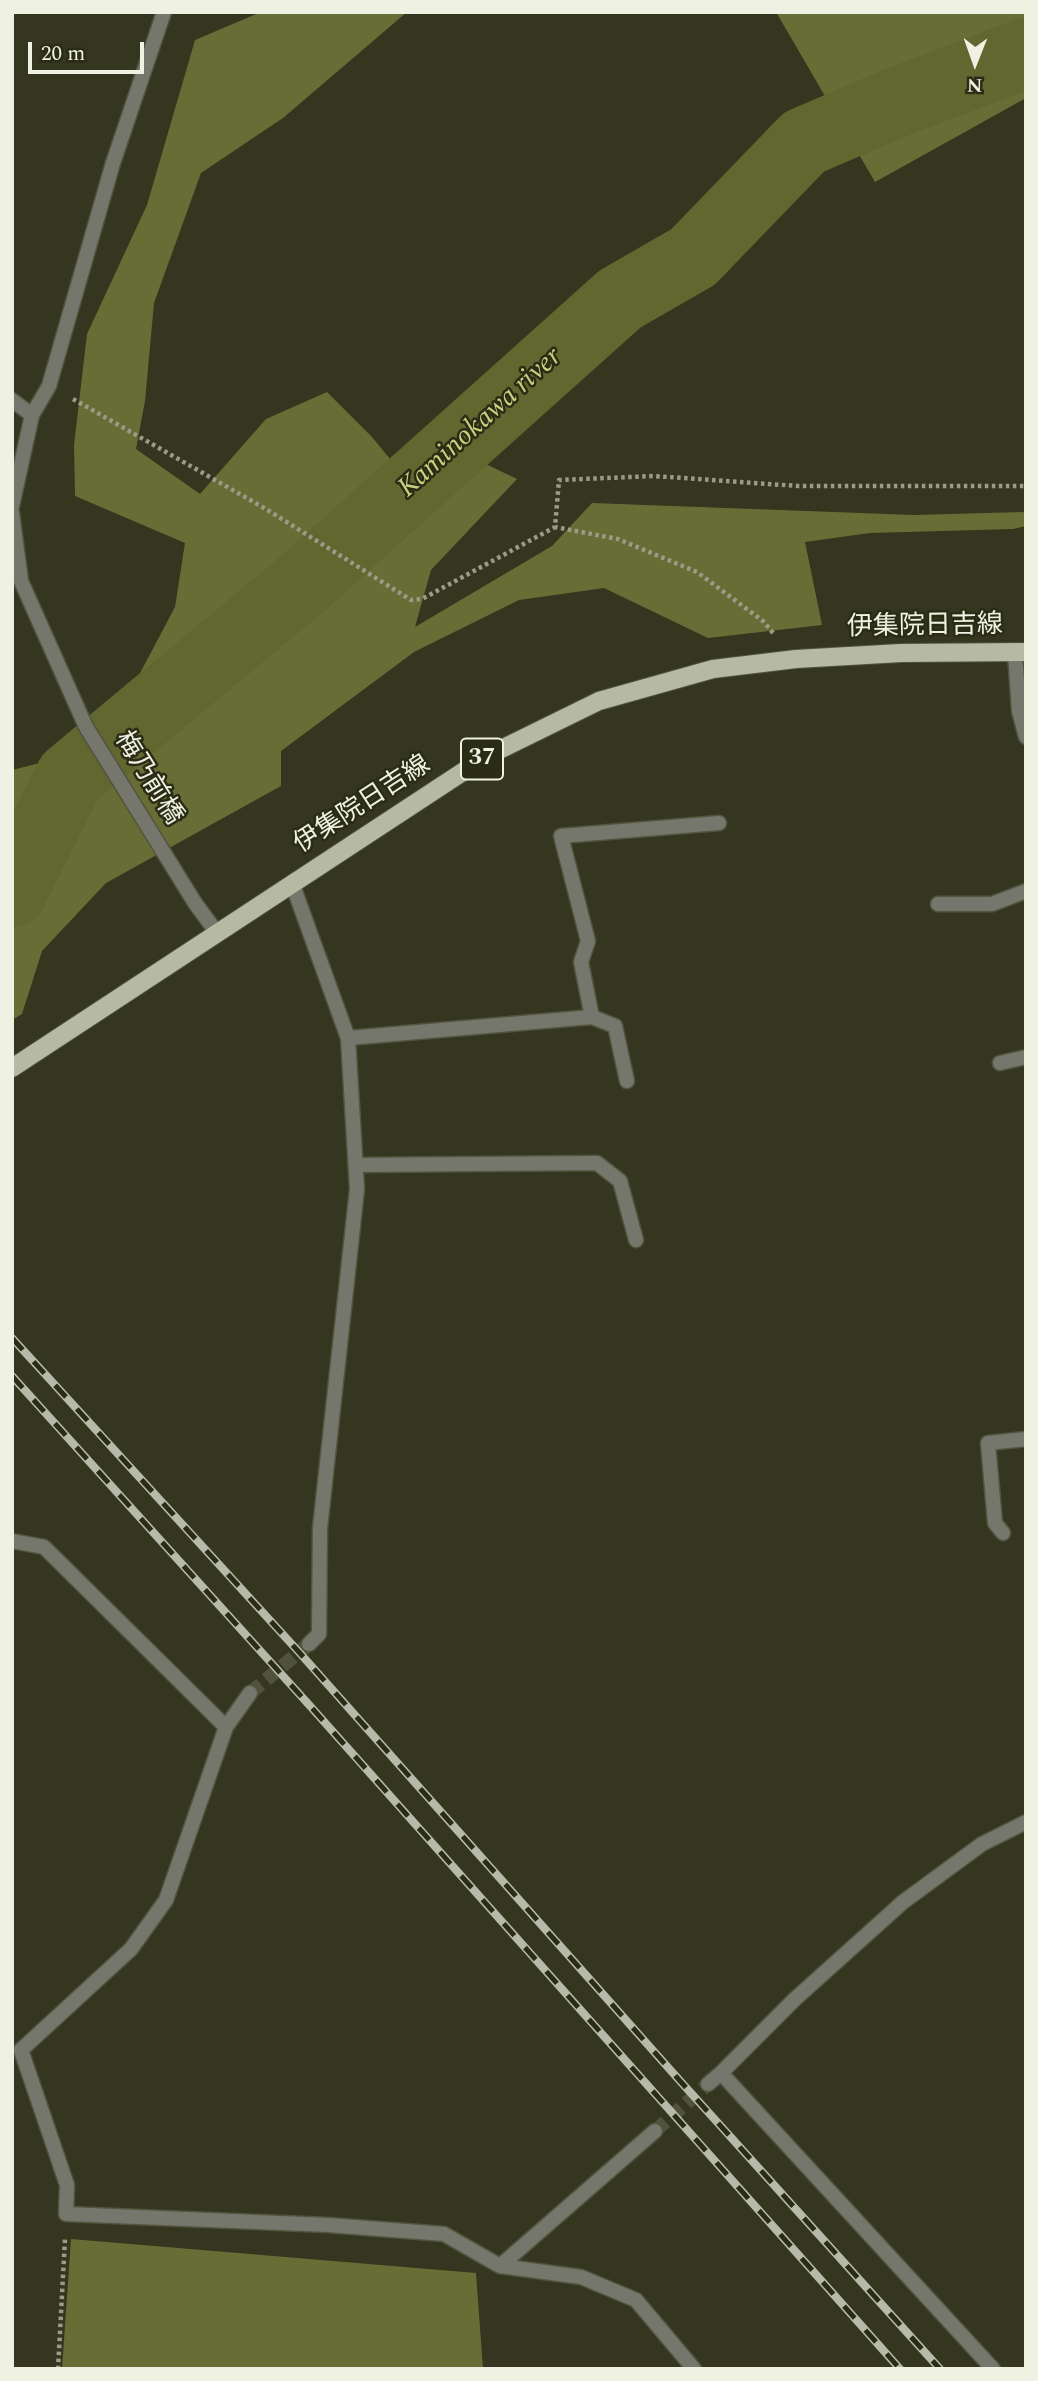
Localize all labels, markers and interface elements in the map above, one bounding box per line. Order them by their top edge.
scale bar [32,28,147,72]
north arrow [940,28,1010,98]
text: 20 m [41,38,85,70]
text: N [967,70,983,99]
water label: Kaminokawa river [392,342,570,506]
street label: 伊集院日吉線 [847,611,1003,645]
street label: 梅乃前橋 [106,727,188,831]
road number: 37 [461,738,503,780]
street label: 伊集院日吉線 [289,750,437,862]

